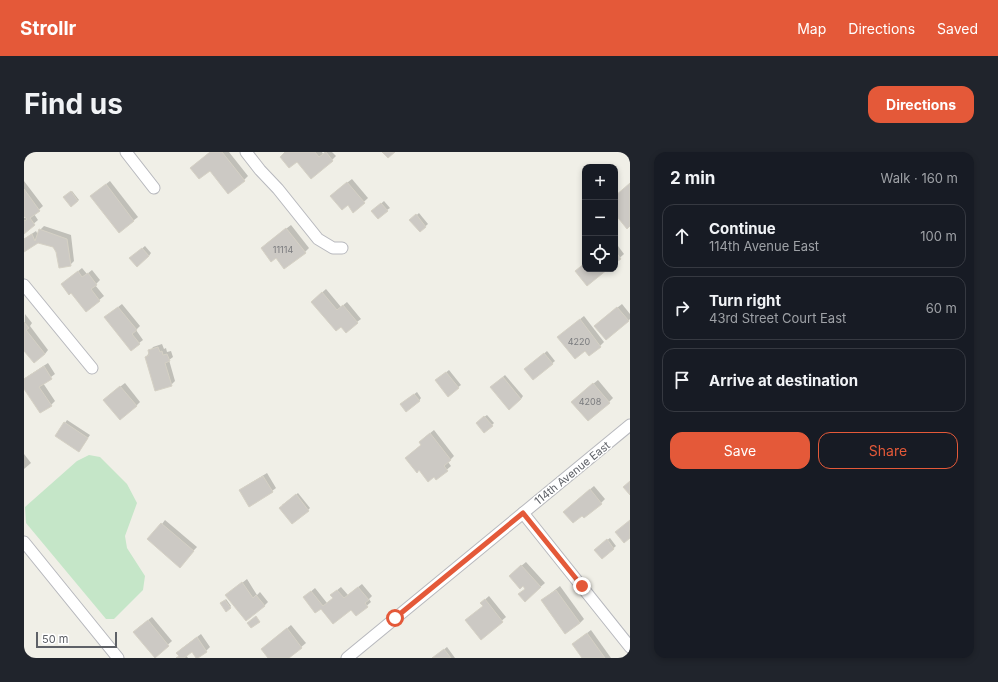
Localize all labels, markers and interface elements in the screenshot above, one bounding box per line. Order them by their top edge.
text: Strollr [20,17,76,40]
text: Map [797,20,826,37]
text: Directions [848,20,915,37]
text: Saved [937,20,978,37]
button: Directions [868,86,974,123]
text: Find us [24,87,123,121]
map controls [582,164,618,272]
button: + [582,164,618,200]
text: 2 min [670,168,715,188]
text: Walk · 160 m [881,170,958,186]
button: − [582,200,618,236]
text: Continue [709,219,776,238]
icon: ahead [671,225,693,247]
text: 100 m [920,228,957,244]
button: locate [582,236,618,272]
text: 114th Avenue East [709,238,819,254]
house number: 11114 [273,244,293,255]
text: Turn right [709,291,781,310]
icon: right [671,297,693,319]
text: 60 m [926,300,957,316]
text: 43rd Street Court East [709,310,846,326]
house number: 4220 [568,336,591,347]
icon: arrive [671,369,693,391]
text: Arrive at destination [709,371,858,390]
house number: 4208 [579,396,602,407]
button: Save [670,432,810,469]
button: Share [818,432,958,469]
street label: 114th Avenue East [531,438,613,508]
route end [573,577,591,595]
route start [386,609,404,627]
scale bar [36,630,117,649]
text: 50 m [42,632,68,646]

